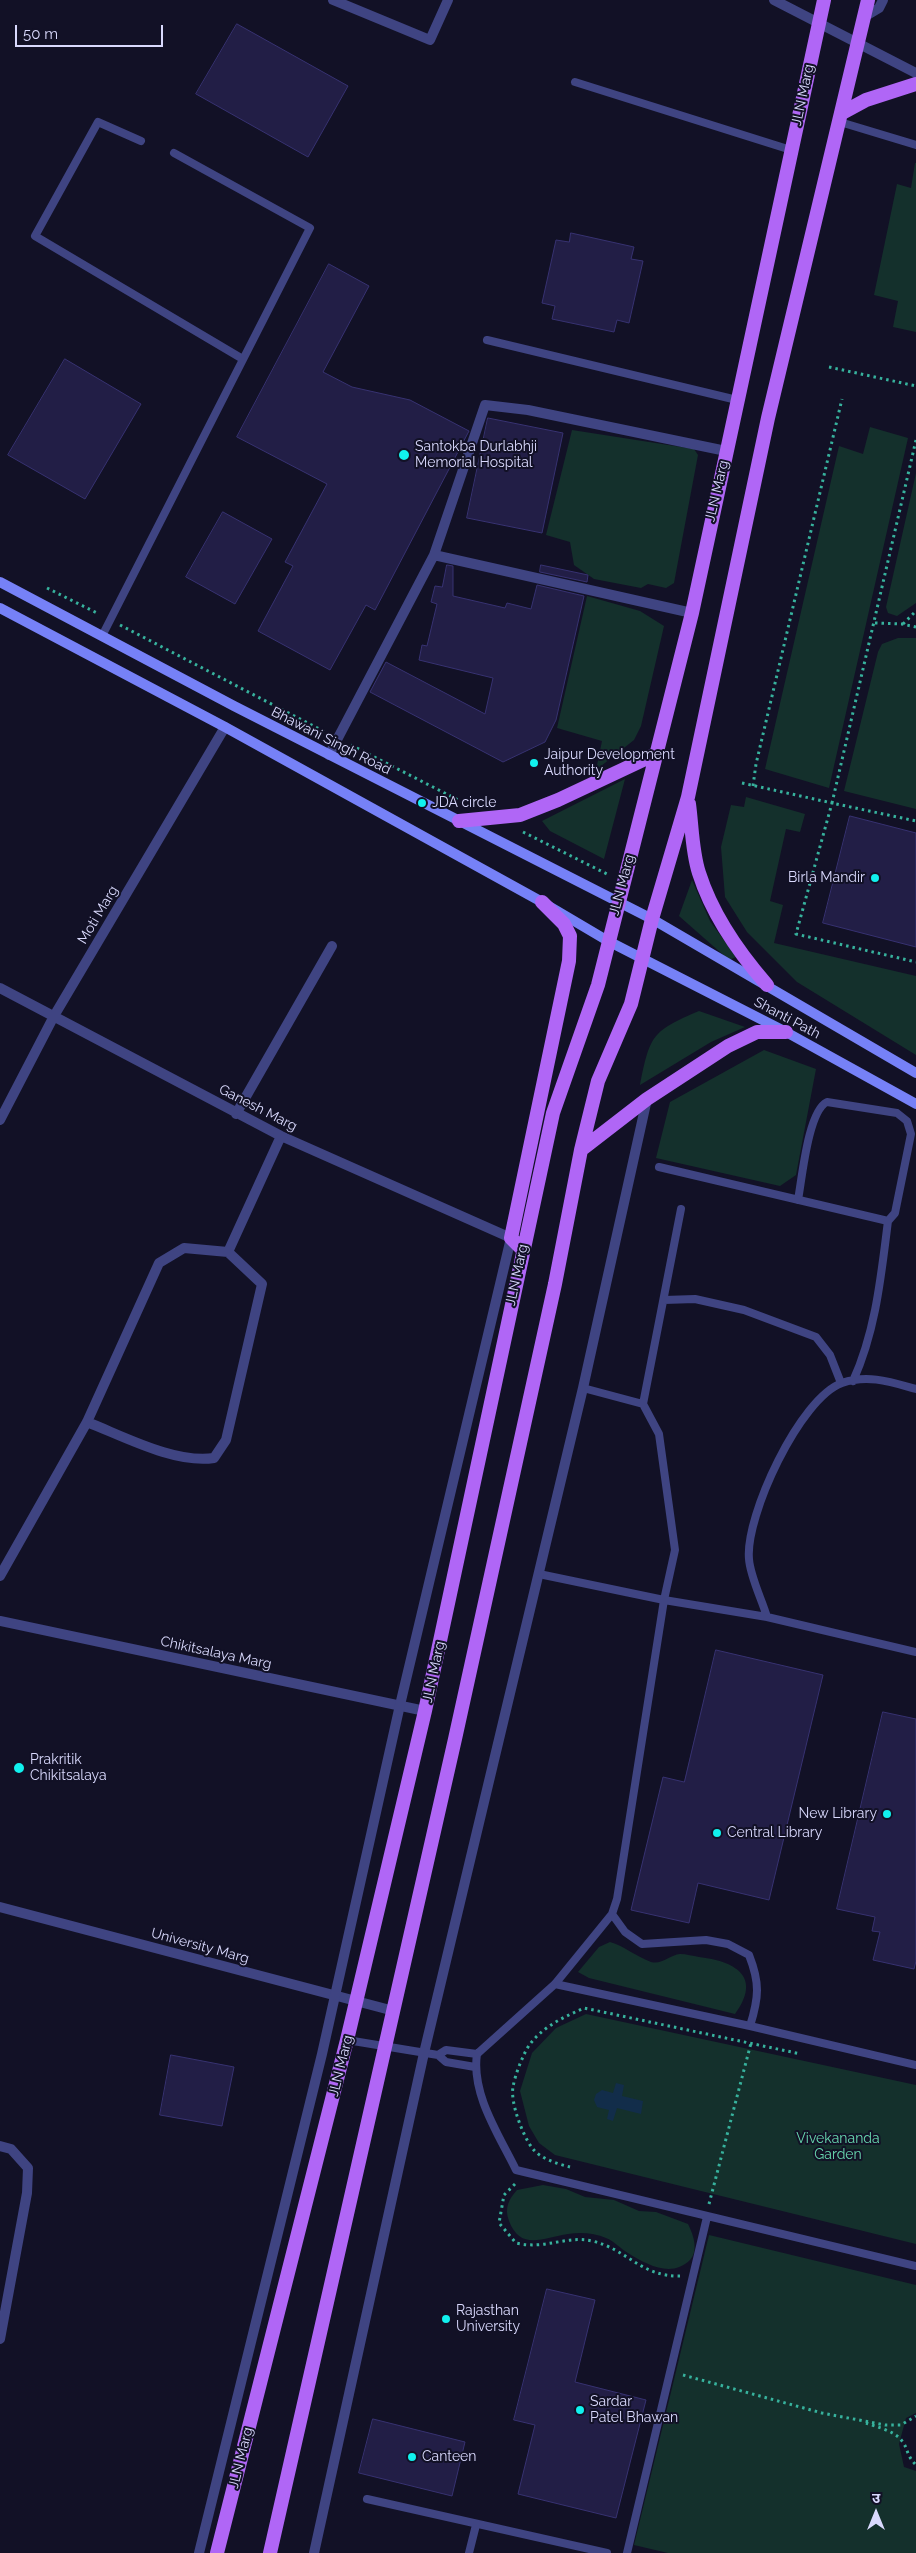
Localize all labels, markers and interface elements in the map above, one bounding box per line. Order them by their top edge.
scale bar [18,15,165,47]
text: 50 m [23,25,58,43]
street label: JLN Marg [788,63,818,127]
place label: Santokba Durlabhji Memorial Hospital [415,439,537,472]
marker: Santokba Durlabhji Memorial Hospital [397,448,411,462]
street label: JLN Marg [702,459,732,523]
street label: Bhawani Singh Road [268,704,394,778]
place label: Jaipur Development Authority [544,747,675,780]
marker: Jaipur Development Authority [528,757,540,769]
place label: JDA circle [432,795,497,811]
marker: JDA circle [416,797,428,809]
street label: JLN Marg [606,853,638,917]
place label: Birla Mandir [788,870,865,886]
marker: Birla Mandir [869,872,881,884]
street label: Moti Marg [74,883,122,947]
street label: Shanti Path [751,994,823,1042]
street label: Ganesh Marg [216,1081,300,1135]
street label: JLN Marg [502,1243,532,1307]
street label: Chikitsalaya Marg [159,1633,273,1673]
street label: JLN Marg [419,1640,449,1704]
place label: Prakritik Chikitsalaya [30,1752,107,1784]
marker: Prakritik Chikitsalaya [12,1761,26,1775]
place label: New Library [798,1806,877,1822]
marker: New Library [881,1808,893,1820]
place label: Central Library [727,1825,822,1841]
marker: Central Library [711,1827,723,1839]
street label: University Marg [149,1925,251,1967]
street label: JLN Marg [325,2034,357,2098]
park label: Vivekananda Garden [796,2131,880,2164]
place label: Rajasthan University [456,2303,520,2336]
marker: Rajasthan University [440,2313,452,2325]
place label: Sardar Patel Bhawan [590,2394,678,2426]
marker: Sardar Patel Bhawan [574,2404,586,2416]
street label: JLN Marg [225,2426,257,2490]
place label: Canteen [422,2449,476,2465]
marker: Canteen [406,2451,418,2463]
north arrow [851,2488,901,2538]
text: उ [872,2490,880,2506]

